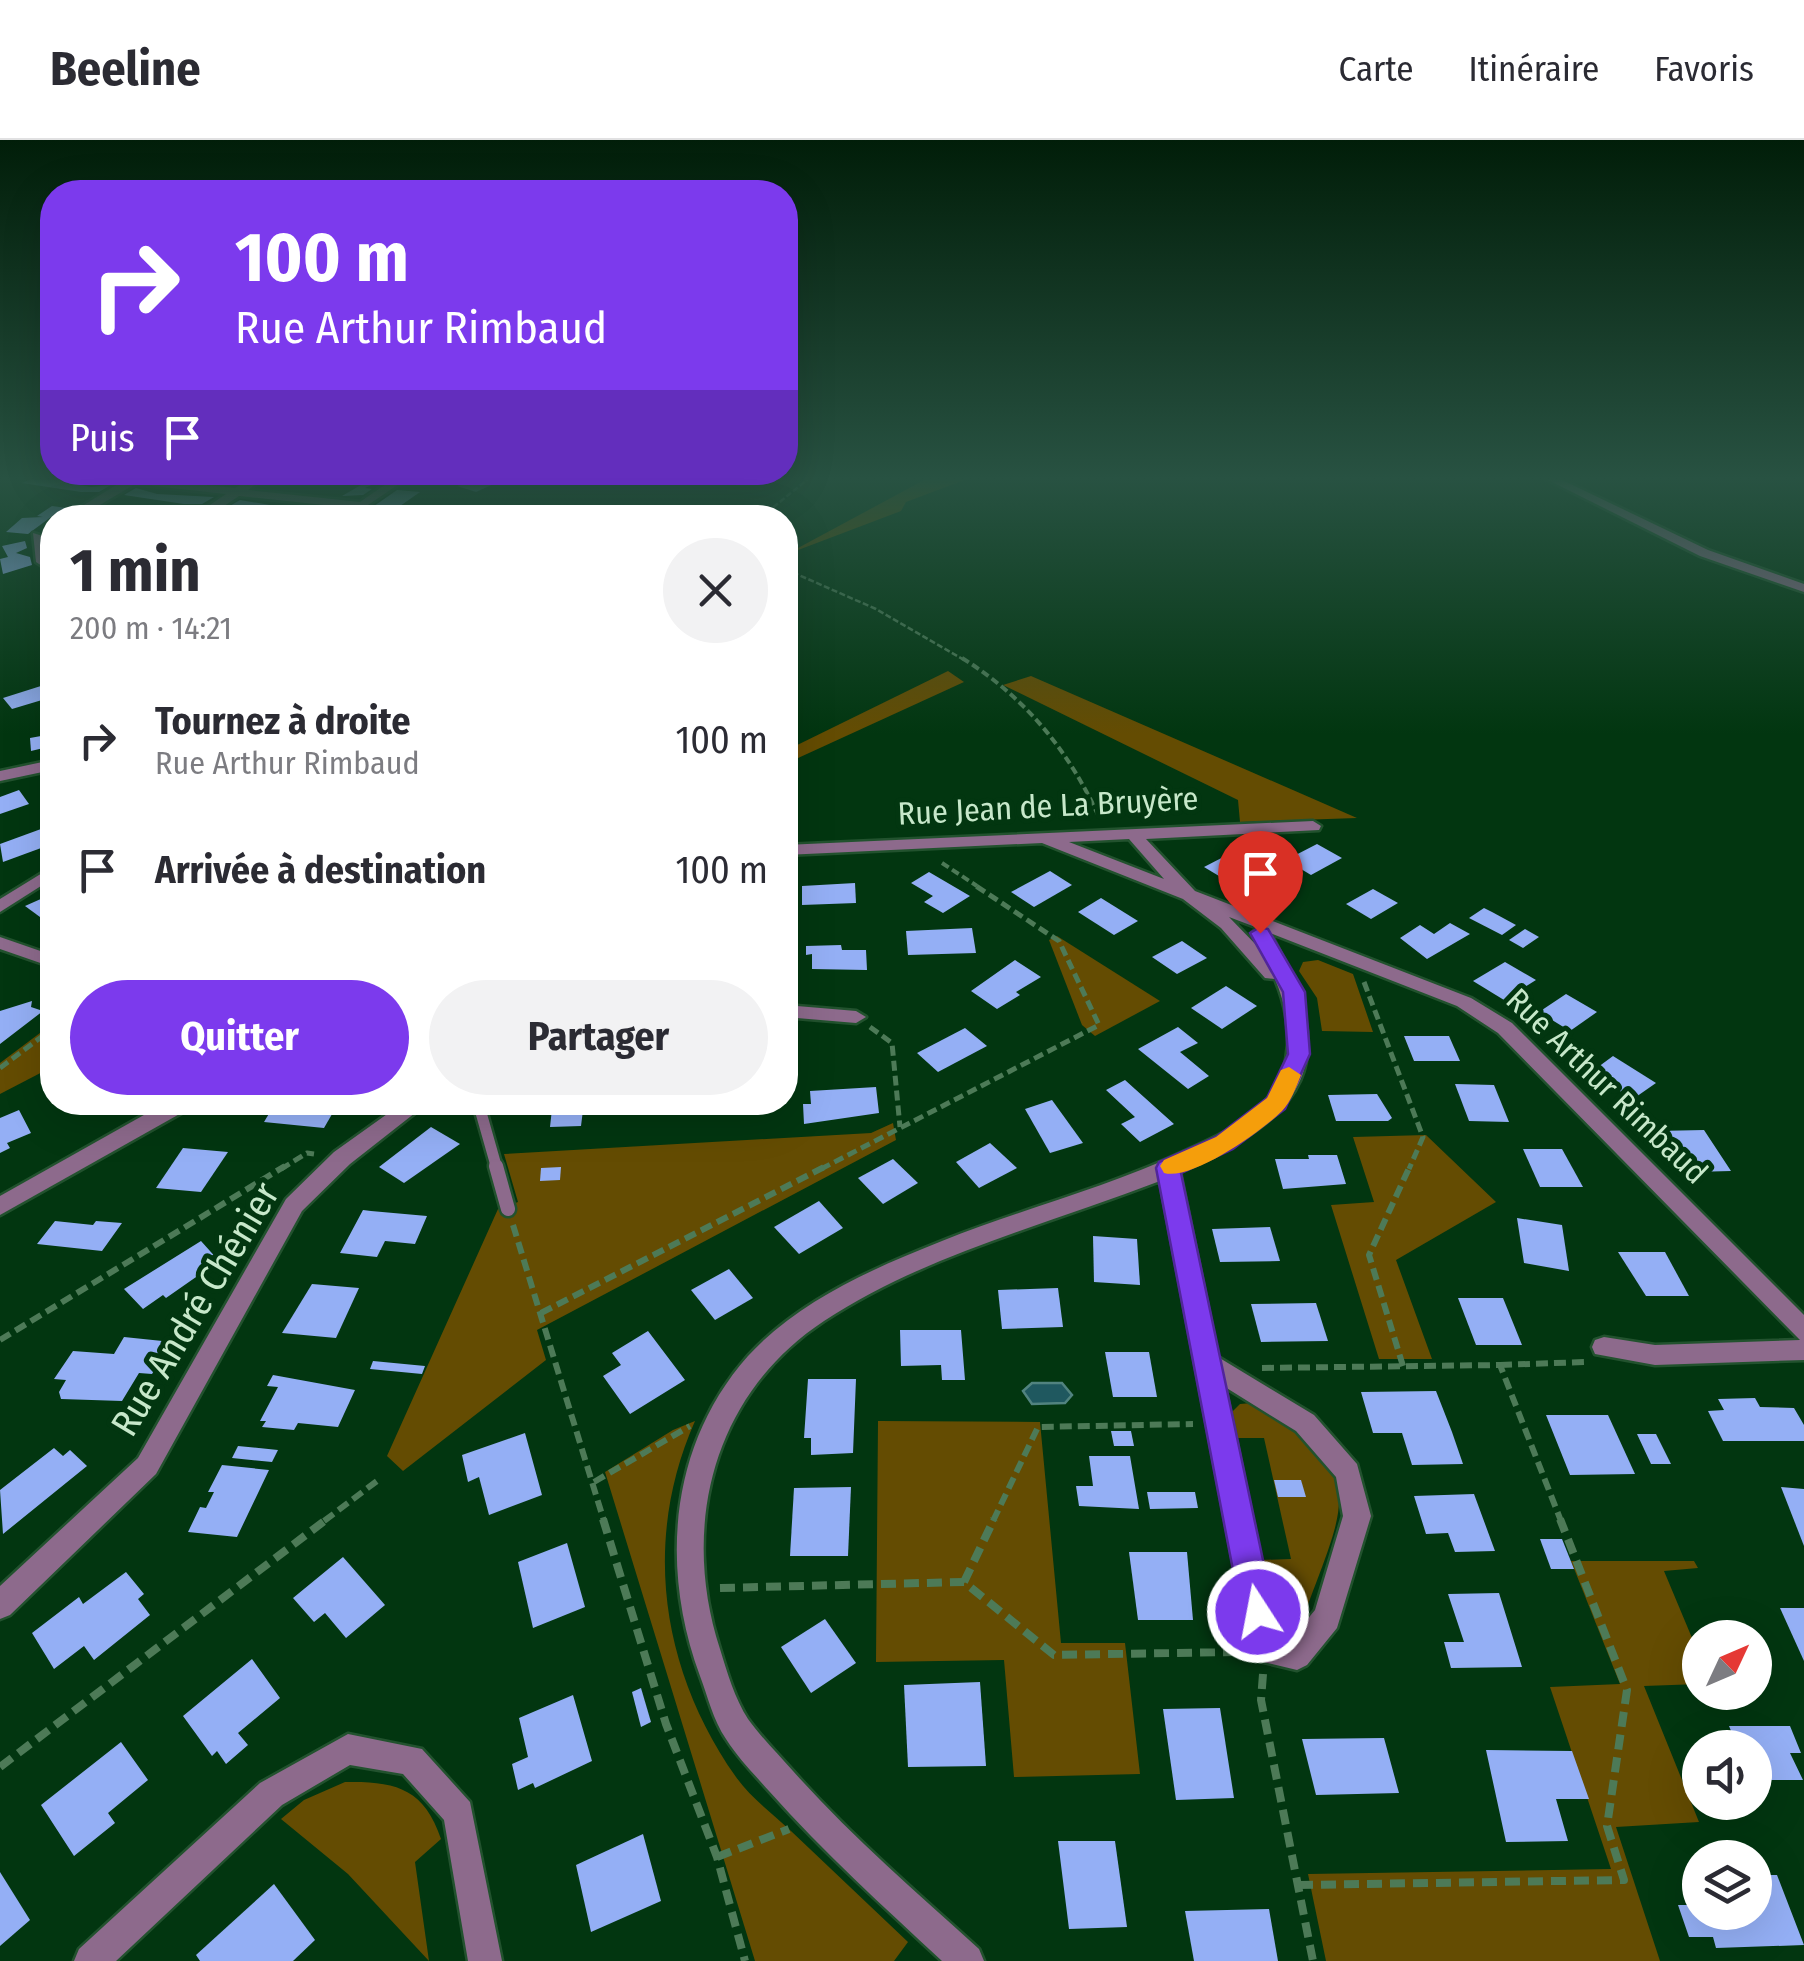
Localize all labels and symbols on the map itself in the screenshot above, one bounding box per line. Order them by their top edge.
street label: Rue Jean de La Bruyère [897,779,1199,833]
pin [1218,831,1303,934]
street label: Rue Arthur Rimbaud [1499,980,1715,1192]
street label: Rue André Chénier [101,1174,289,1444]
position arrow [1206,1560,1310,1664]
north arrow [1682,1620,1772,1710]

